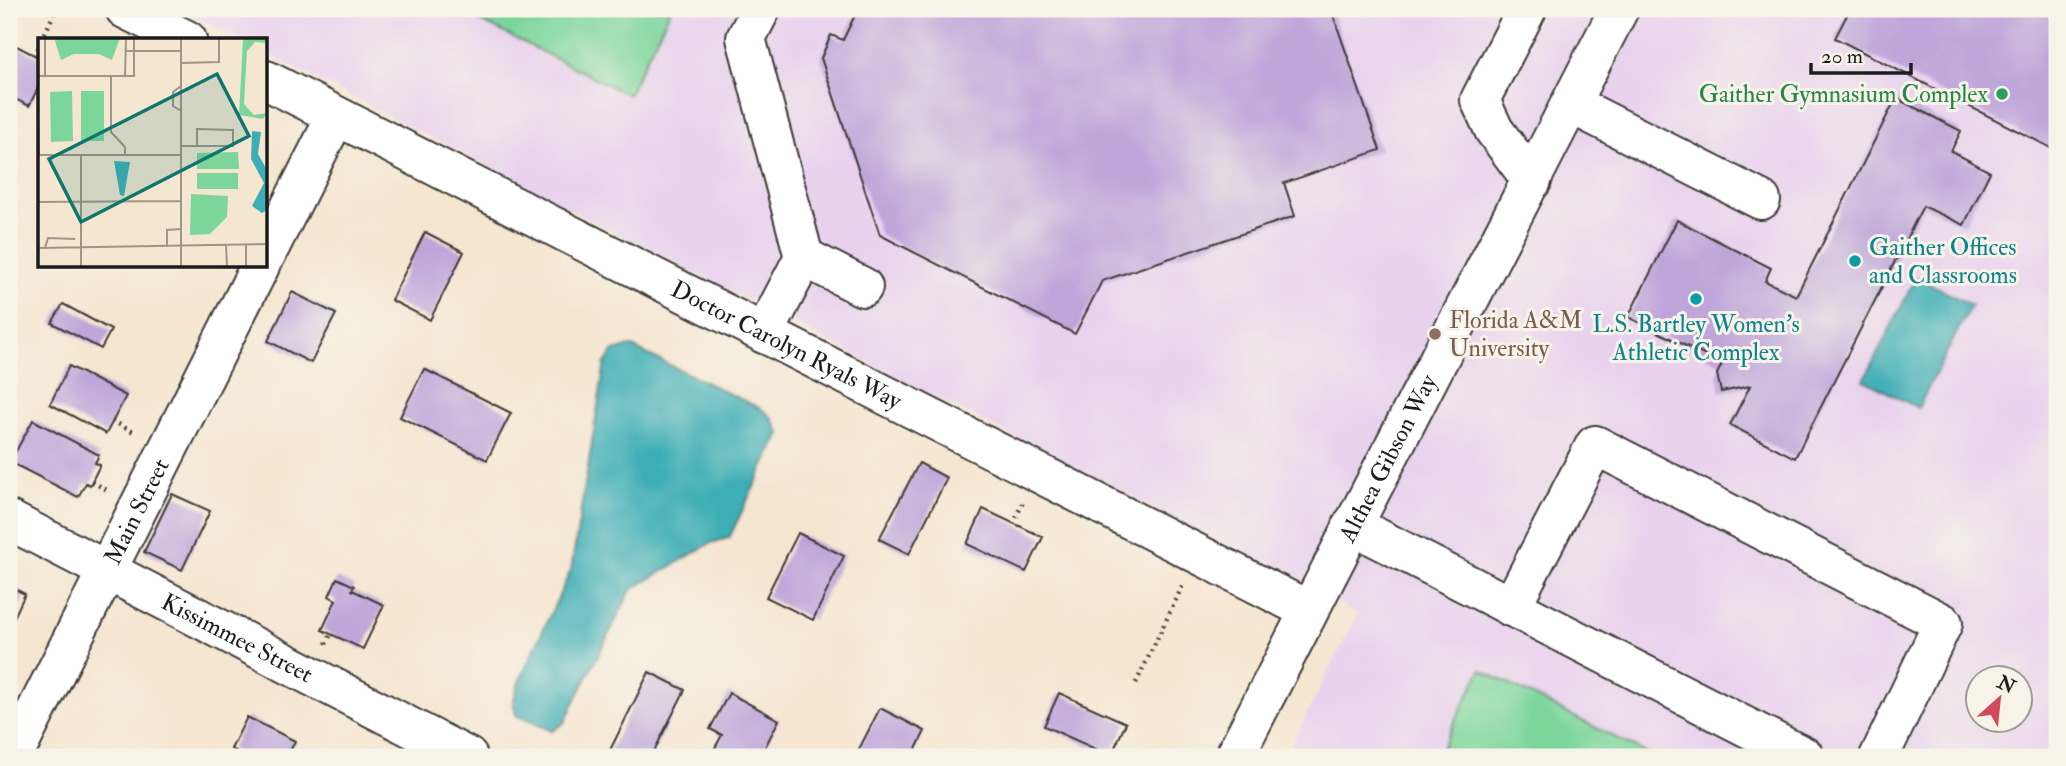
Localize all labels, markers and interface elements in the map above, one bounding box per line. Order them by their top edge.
scale bar [1811,32,1910,76]
inset map [38,38,268,268]
text: 20 m [1821,43,1863,70]
place label: Gaither Gymnasium Complex [1699,79,1988,110]
marker: Gaither Gymnasium Complex [1994,86,2010,102]
place label: Gaither Offices and Classrooms [1869,232,2017,291]
marker: Gaither Offices and Classrooms [1847,253,1863,269]
street label: Doctor Carolyn Ryals Way [666,274,907,417]
marker: L.S. Bartley Women's Athletic Complex [1688,291,1704,307]
place label: Florida A&M University [1449,305,1582,364]
place label: L.S. Bartley Women's Athletic Complex [1592,309,1800,368]
marker: Florida A&M University [1427,326,1443,342]
street label: Althea Gibson Way [1332,369,1444,549]
street label: Main Street [97,453,177,570]
street label: Kissimmee Street [156,586,318,690]
north arrow [1965,664,2035,734]
text: N [1992,670,2020,700]

